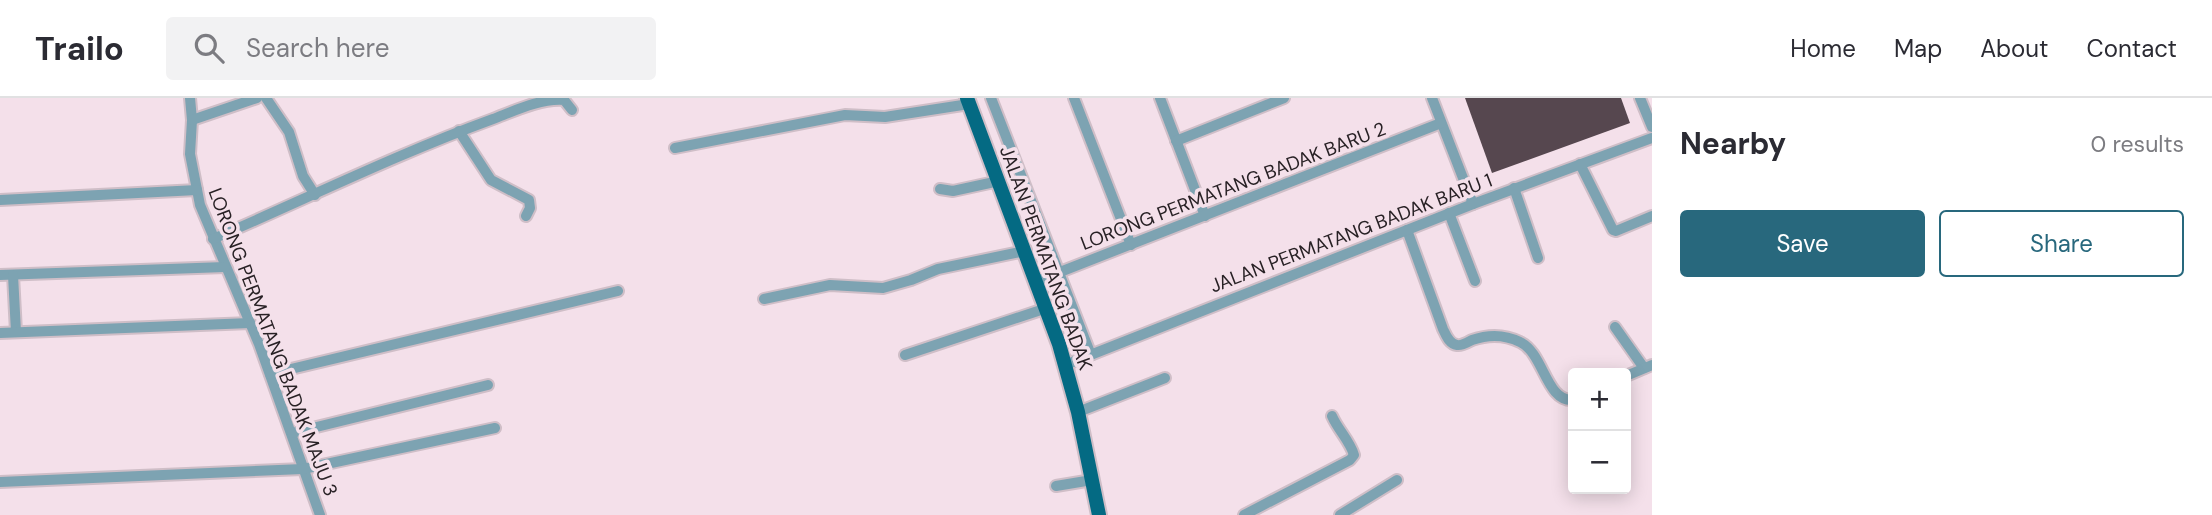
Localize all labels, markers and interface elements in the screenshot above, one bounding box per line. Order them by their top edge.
search box [166,17,656,80]
text: Trailo [35,27,124,70]
icon: search [190,29,228,67]
text: Search here [246,31,389,65]
text: Home [1790,33,1856,64]
text: Map [1894,33,1942,64]
text: About [1980,33,2049,64]
text: Contact [2087,33,2177,64]
street label: LORONG PERMATANG BADAK BARU 2 [1077,116,1389,256]
text: Nearby [1680,124,1786,163]
text: 0 results [2091,129,2184,159]
street label: JALAN PERMATANG BADAK [994,143,1098,373]
street label: JALAN PERMATANG BADAK BARU 1 [1206,168,1496,298]
street label: LORONG PERMATANG BADAK MAJU 3 [203,184,343,500]
button: Save [1680,210,1925,277]
button: Share [1939,210,2184,277]
map controls [1568,368,1631,494]
button: + [1568,368,1631,431]
button: − [1568,431,1631,494]

